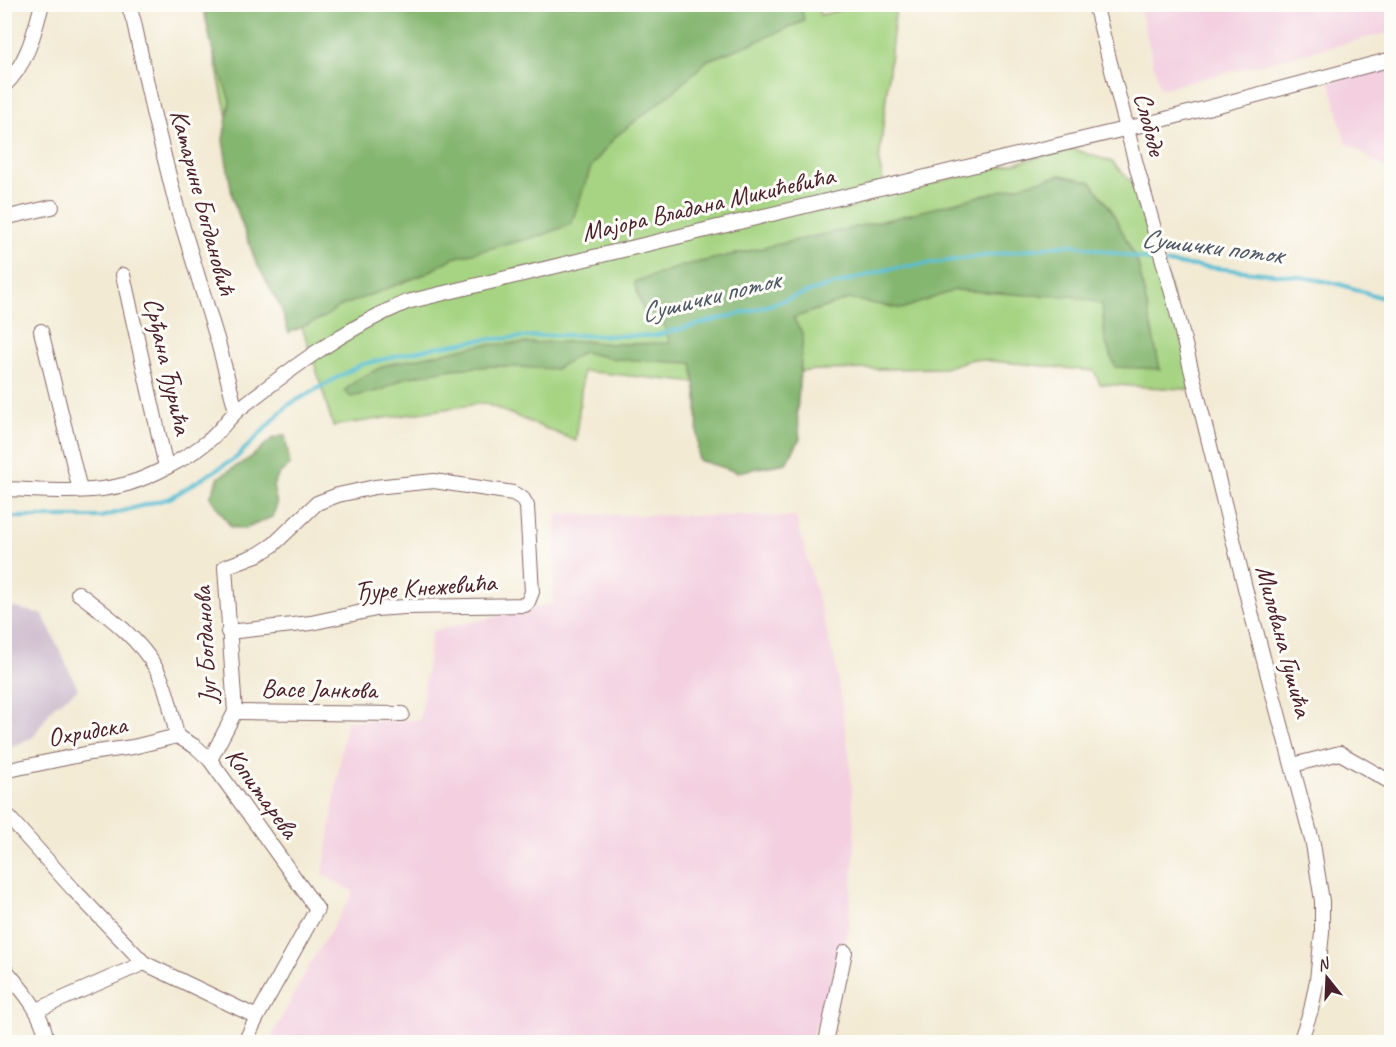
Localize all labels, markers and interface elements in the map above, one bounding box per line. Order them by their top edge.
street label: Слободе [1126,89,1174,160]
street label: Катарине Богдановић [162,106,244,300]
street label: Мајора Владана Микићевића [578,158,839,249]
water label: Сушички поток [1139,220,1289,272]
water label: Сушички поток [637,261,787,330]
street label: Срђана Ђурића [136,294,200,439]
street label: Милована Гушића [1248,562,1321,722]
street label: Ђуре Кнежевића [353,565,499,608]
street label: Југ Богданова [185,584,225,706]
street label: Васе Јанкова [261,671,379,707]
street label: Охридска [45,708,131,754]
street label: Копитарева [218,741,307,846]
north arrow [1297,948,1357,1008]
text: N [1315,953,1333,976]

